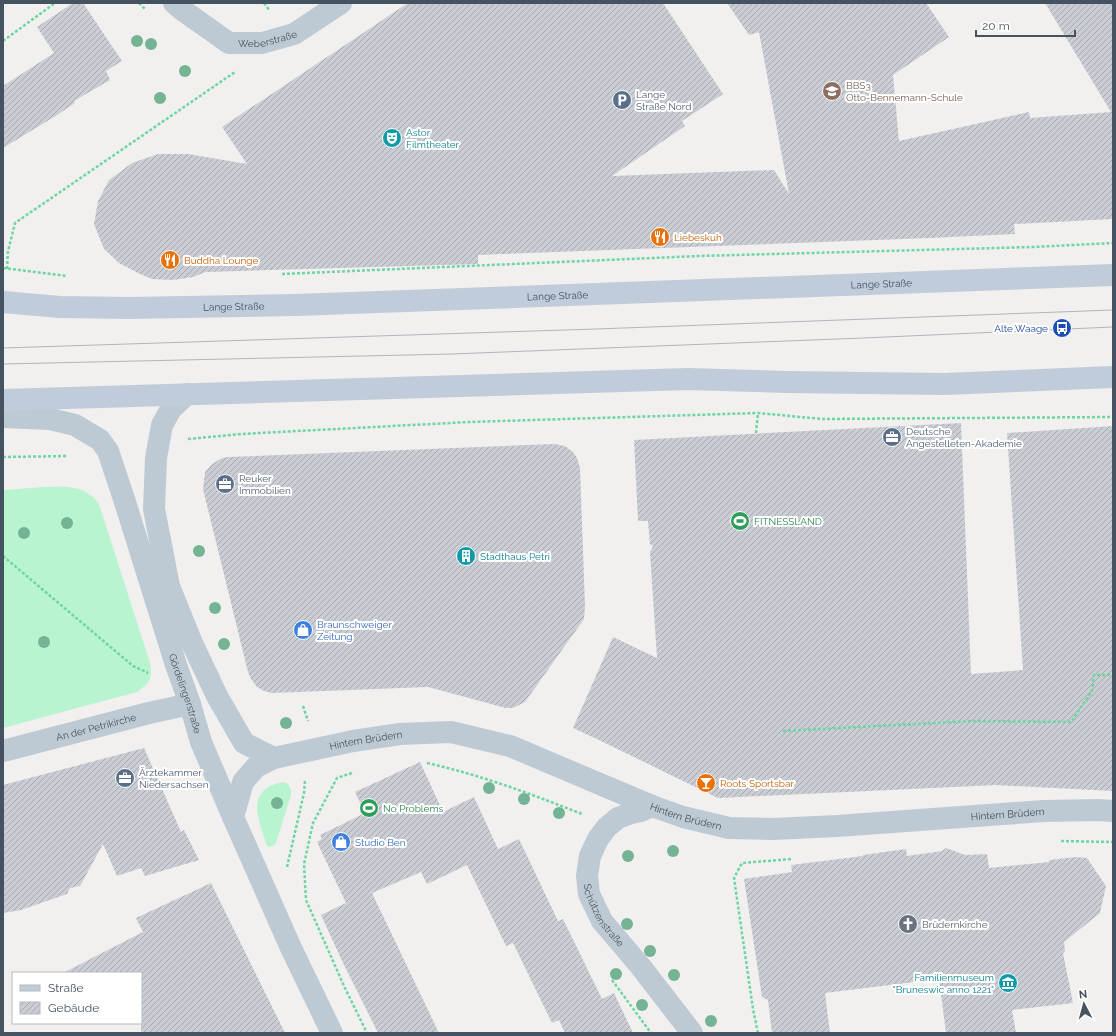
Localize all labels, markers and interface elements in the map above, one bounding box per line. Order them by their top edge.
scale bar [976,12,1075,38]
text: 20 m [982,19,1010,33]
street label: Weberstraße [238,28,298,49]
school or university icon: BBS3 Otto-Bennemann-Schule [821,80,843,102]
place label: BBS3 Otto-Bennemann-Schule [846,80,963,103]
parking icon: Lange Straße Nord [611,89,633,111]
place label: Lange Straße Nord [636,89,691,112]
theatre icon: Astor Filmtheater [381,127,403,149]
place label: Astor Filmtheater [406,127,460,150]
restaurant icon: Liebeskuh [649,226,671,248]
place label: Liebeskuh [674,232,722,243]
restaurant icon: Buddha Lounge [159,249,181,271]
place label: Buddha Lounge [184,255,258,266]
street label: Lange Straße [850,277,912,290]
street label: Lange Straße [527,289,589,302]
street label: Lange Straße [203,300,265,312]
bus stop icon: Alte Waage [1051,317,1073,339]
place label: Alte Waage [994,323,1048,334]
office icon: Deutsche Angestelleten-Akademie [881,426,903,448]
place label: Deutsche Angestelleten-Akademie [906,426,1022,449]
office icon: Reuker Immobilien [214,473,236,495]
place label: Reuker Immobilien [239,473,291,496]
sports icon: FITNESSLAND [729,510,751,532]
place label: FITNESSLAND [754,516,822,527]
building icon: Stadthaus Petri [455,545,477,567]
place label: Stadthaus Petri [480,551,550,562]
shop icon: Braunschweiger Zeitung [292,619,314,641]
place label: Braunschweiger Zeitung [317,619,392,642]
street label: Gördelingerstraße [167,652,204,735]
street label: An der Petrikirche [55,711,137,742]
street label: Hintern Brüdern [328,728,403,751]
office icon: Ärztekammer Niedersachsen [114,767,136,789]
place label: Ärztekammer Niedersachsen [139,767,209,790]
bar icon: Roots Sportsbar [695,772,717,794]
place label: Roots Sportsbar [720,778,794,789]
sports icon: No Problems [358,797,380,819]
street label: Hintern Brüdern [649,800,723,832]
place label: No Problems [383,803,444,814]
street label: Hintern Brüdern [970,805,1045,822]
shop icon: Studio Ben [330,831,352,853]
place label: Studio Ben [355,837,406,848]
street label: Schützenstraße [582,883,627,949]
church icon: Brüdernkirche [897,913,919,935]
place label: Brüdernkirche [922,919,988,930]
legend [12,972,142,1024]
place label: Familienmuseum "Bruneswic anno 1221" [893,972,994,995]
museum icon: Familienmuseum "Bruneswic anno 1221" [997,972,1019,994]
text: Straße [48,981,84,995]
north arrow [1064,984,1104,1024]
text: N [1078,988,1088,1001]
text: Gebäude [48,1001,99,1015]

